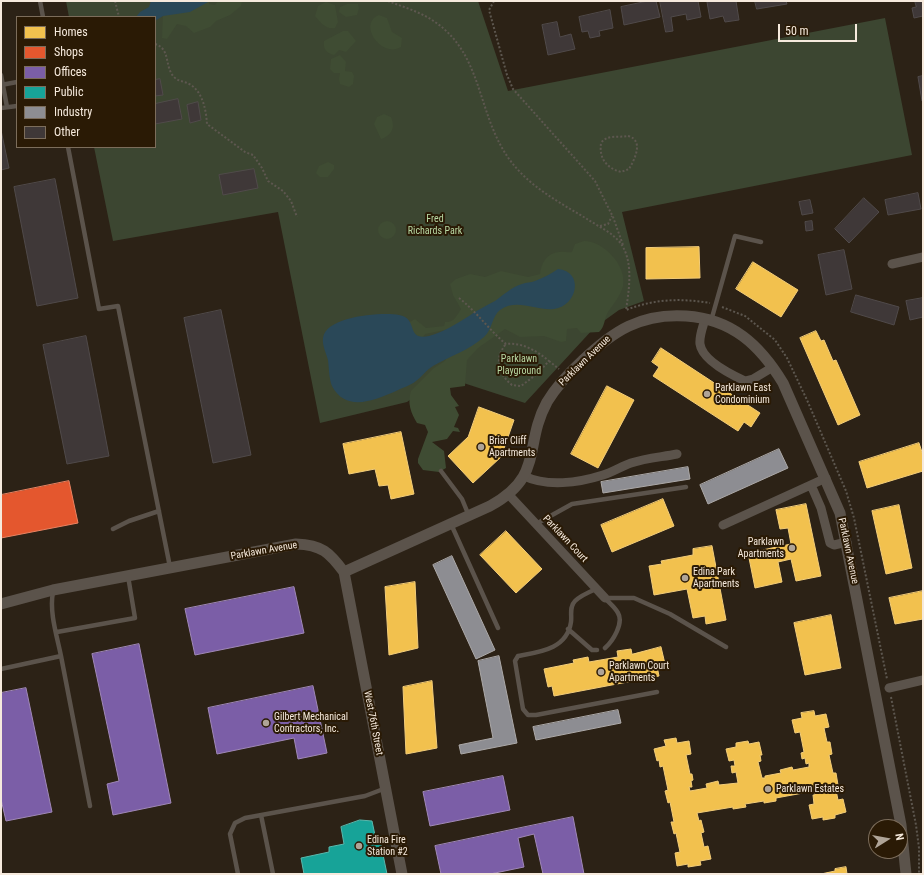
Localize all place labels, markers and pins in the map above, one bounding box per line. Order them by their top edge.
place label: Parklawn East Condominium [715,382,771,406]
marker: Parklawn East Condominium [702,389,712,399]
place label: Briar Cliff Apartments [489,435,535,458]
marker: Briar Cliff Apartments [476,442,486,452]
place label: Parklawn Apartments [738,536,784,560]
marker: Parklawn Apartments [787,543,797,553]
place label: Edina Park Apartments [693,566,739,590]
marker: Edina Park Apartments [680,573,690,583]
place label: Parklawn Court Apartments [609,660,669,684]
marker: Parklawn Court Apartments [596,667,606,677]
place label: Gilbert Mechanical Contractors, Inc. [274,711,348,734]
marker: Gilbert Mechanical Contractors, Inc. [261,718,271,728]
place label: Parklawn Estates [776,783,844,795]
marker: Parklawn Estates [763,784,773,794]
place label: Edina Fire Station #2 [367,834,408,858]
marker: Edina Fire Station #2 [354,841,364,851]

